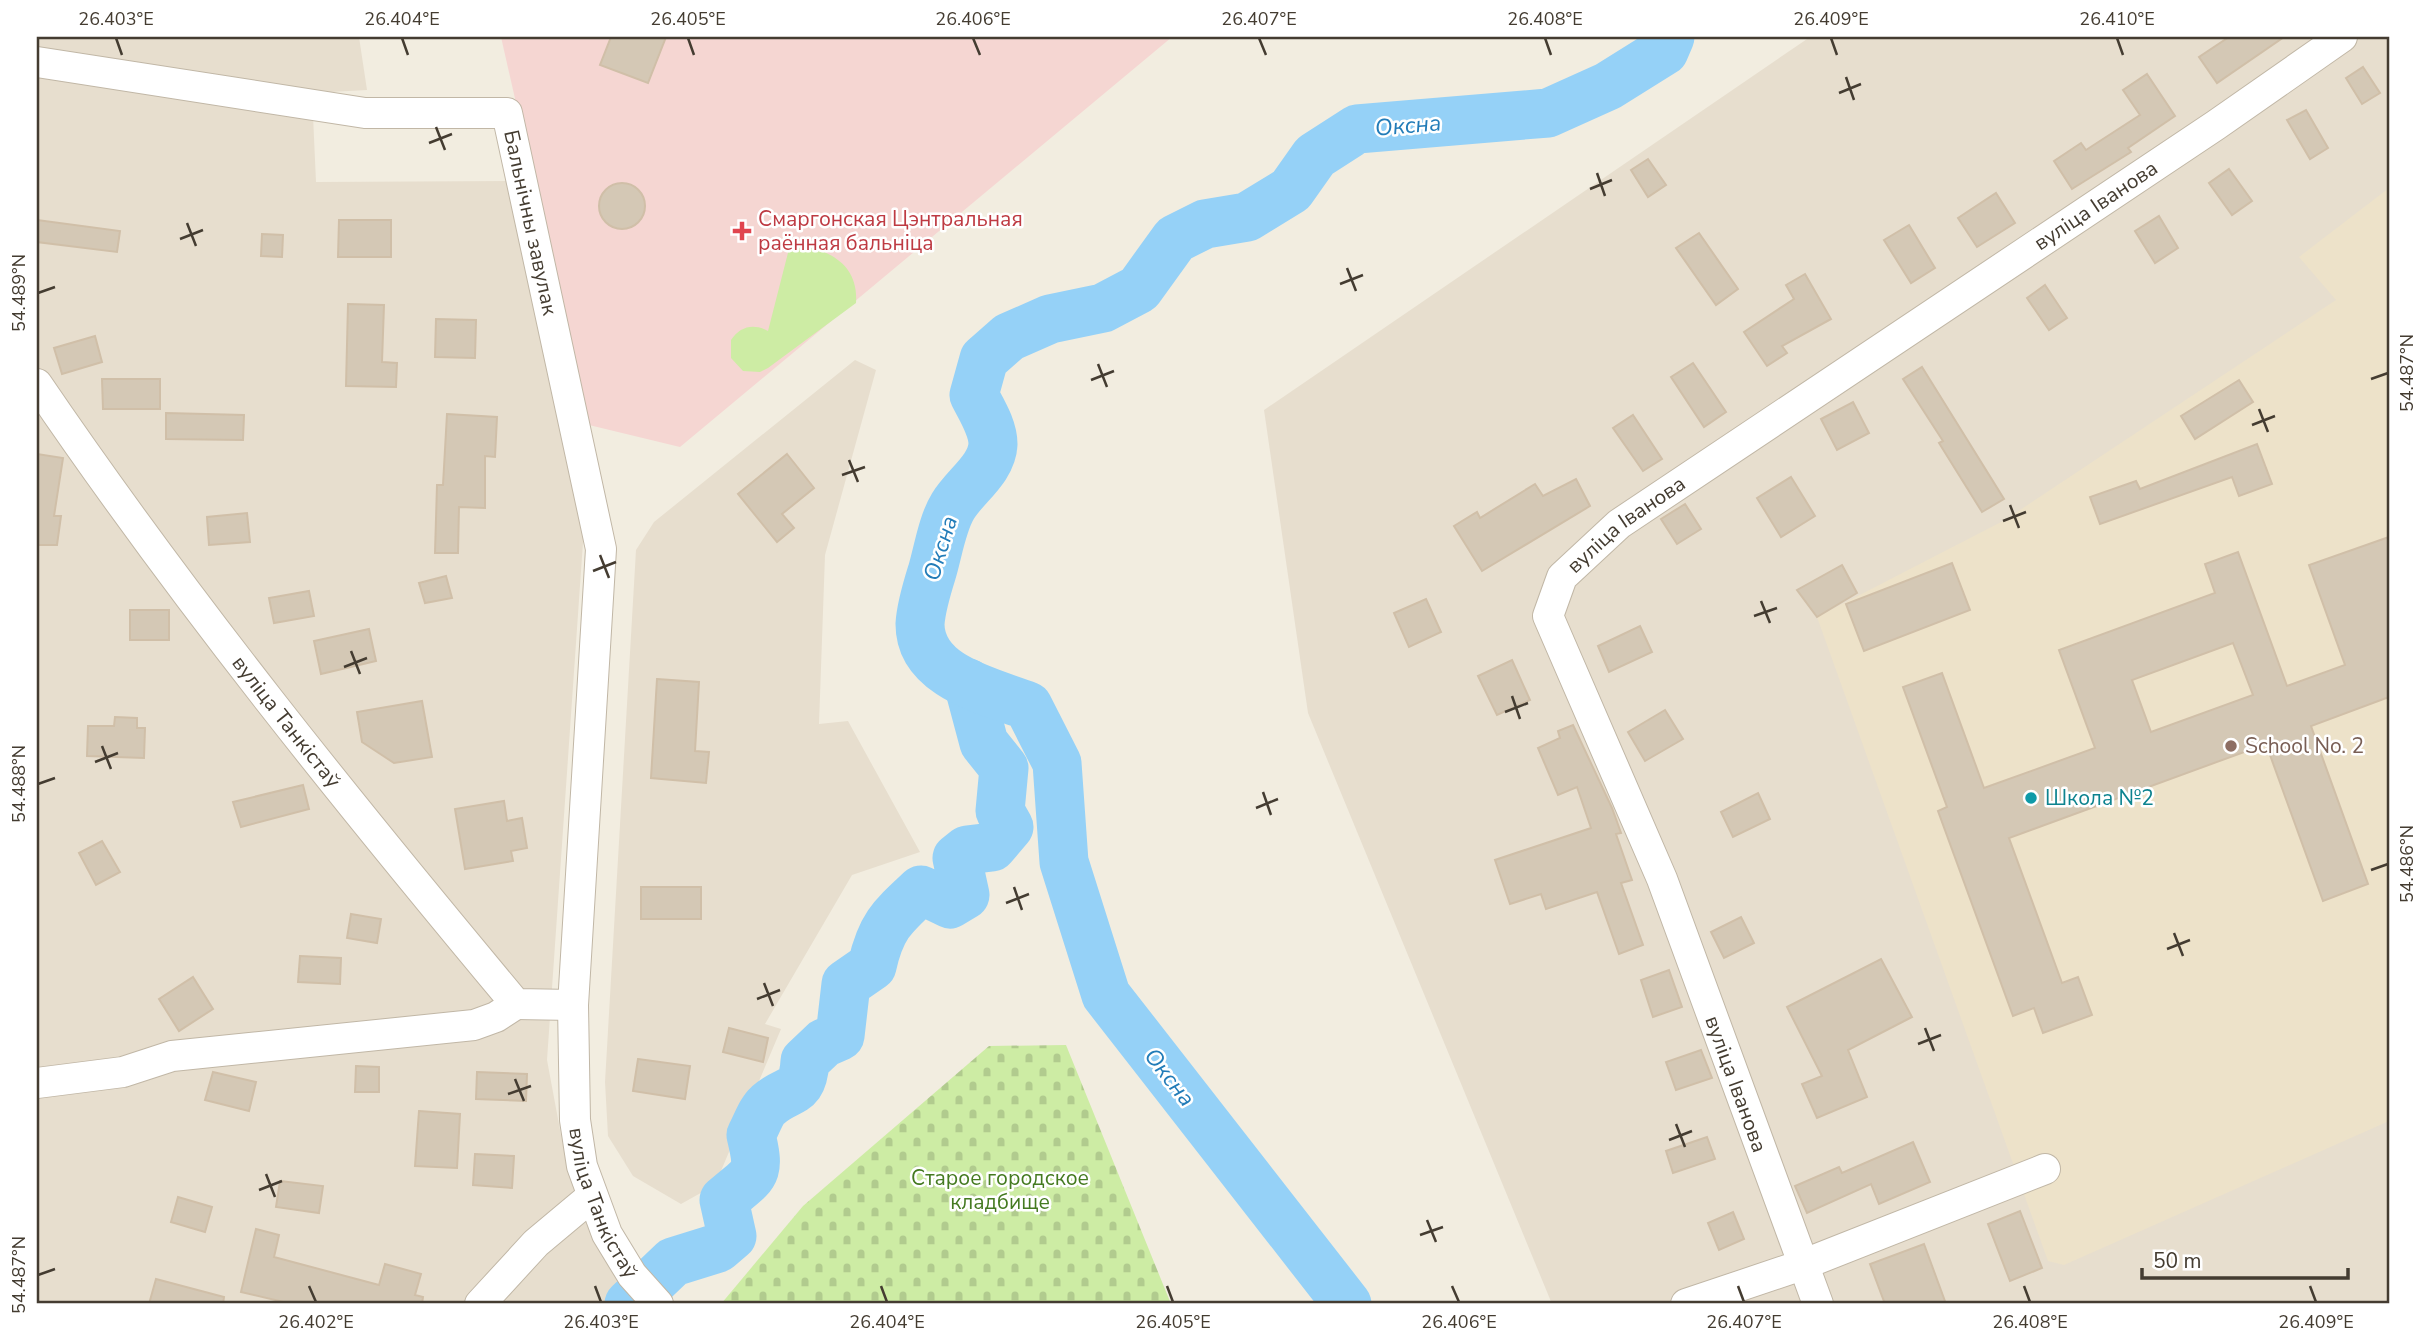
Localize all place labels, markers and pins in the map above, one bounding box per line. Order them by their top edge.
place label: Смаргонская Цэнтральная раённая бальніца [758,205,1023,257]
marker: Смаргонская Цэнтральная раённая бальніца [732,221,752,241]
place label: School No. 2 [2245,732,2364,760]
marker: School No. 2 [2223,738,2239,754]
place label: Школа №2 [2045,784,2154,812]
marker: Школа №2 [2023,790,2039,806]

